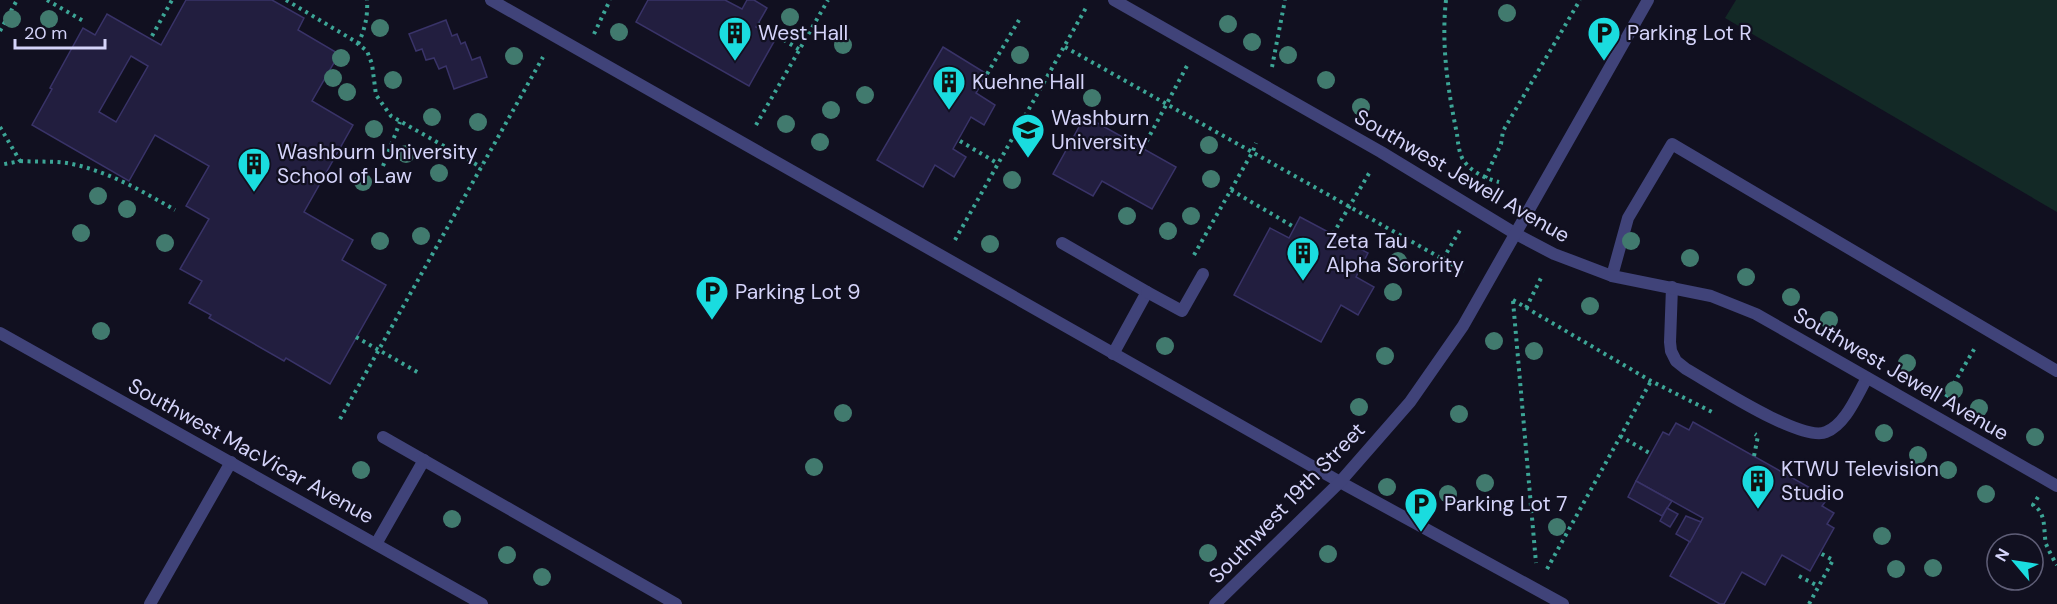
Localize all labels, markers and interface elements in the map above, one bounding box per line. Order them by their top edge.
scale bar [15,12,105,50]
building icon: West Hall [717,15,753,62]
parking icon: Parking Lot R [1586,15,1622,62]
place label: West Hall [758,19,848,47]
place label: Parking Lot R [1627,19,1752,47]
text: 20 m [24,21,67,45]
building icon: Kuehne Hall [931,64,967,111]
place label: Kuehne Hall [972,68,1085,96]
street label: Southwest Jewell Avenue [1349,103,1575,249]
place label: Washburn University [1051,104,1149,156]
school or university icon: Washburn University [1010,112,1046,159]
place label: Washburn University School of Law [277,138,478,190]
building icon: Washburn University School of Law [236,146,272,193]
place label: Zeta Tau Alpha Sorority [1326,227,1464,279]
building icon: Zeta Tau Alpha Sorority [1285,235,1321,282]
parking icon: Parking Lot 9 [694,274,730,321]
place label: Parking Lot 9 [735,278,861,306]
street label: Southwest Jewell Avenue [1788,301,2014,447]
street label: Southwest MacVicar Avenue [123,372,379,530]
street label: Southwest 19th Street [1203,416,1371,590]
place label: KTWU Television Studio [1781,455,1939,507]
building icon: KTWU Television Studio [1740,463,1776,510]
parking icon: Parking Lot 7 [1403,486,1439,533]
place label: Parking Lot 7 [1444,490,1568,518]
north arrow [1985,532,2045,592]
text: N [1990,545,2014,565]

